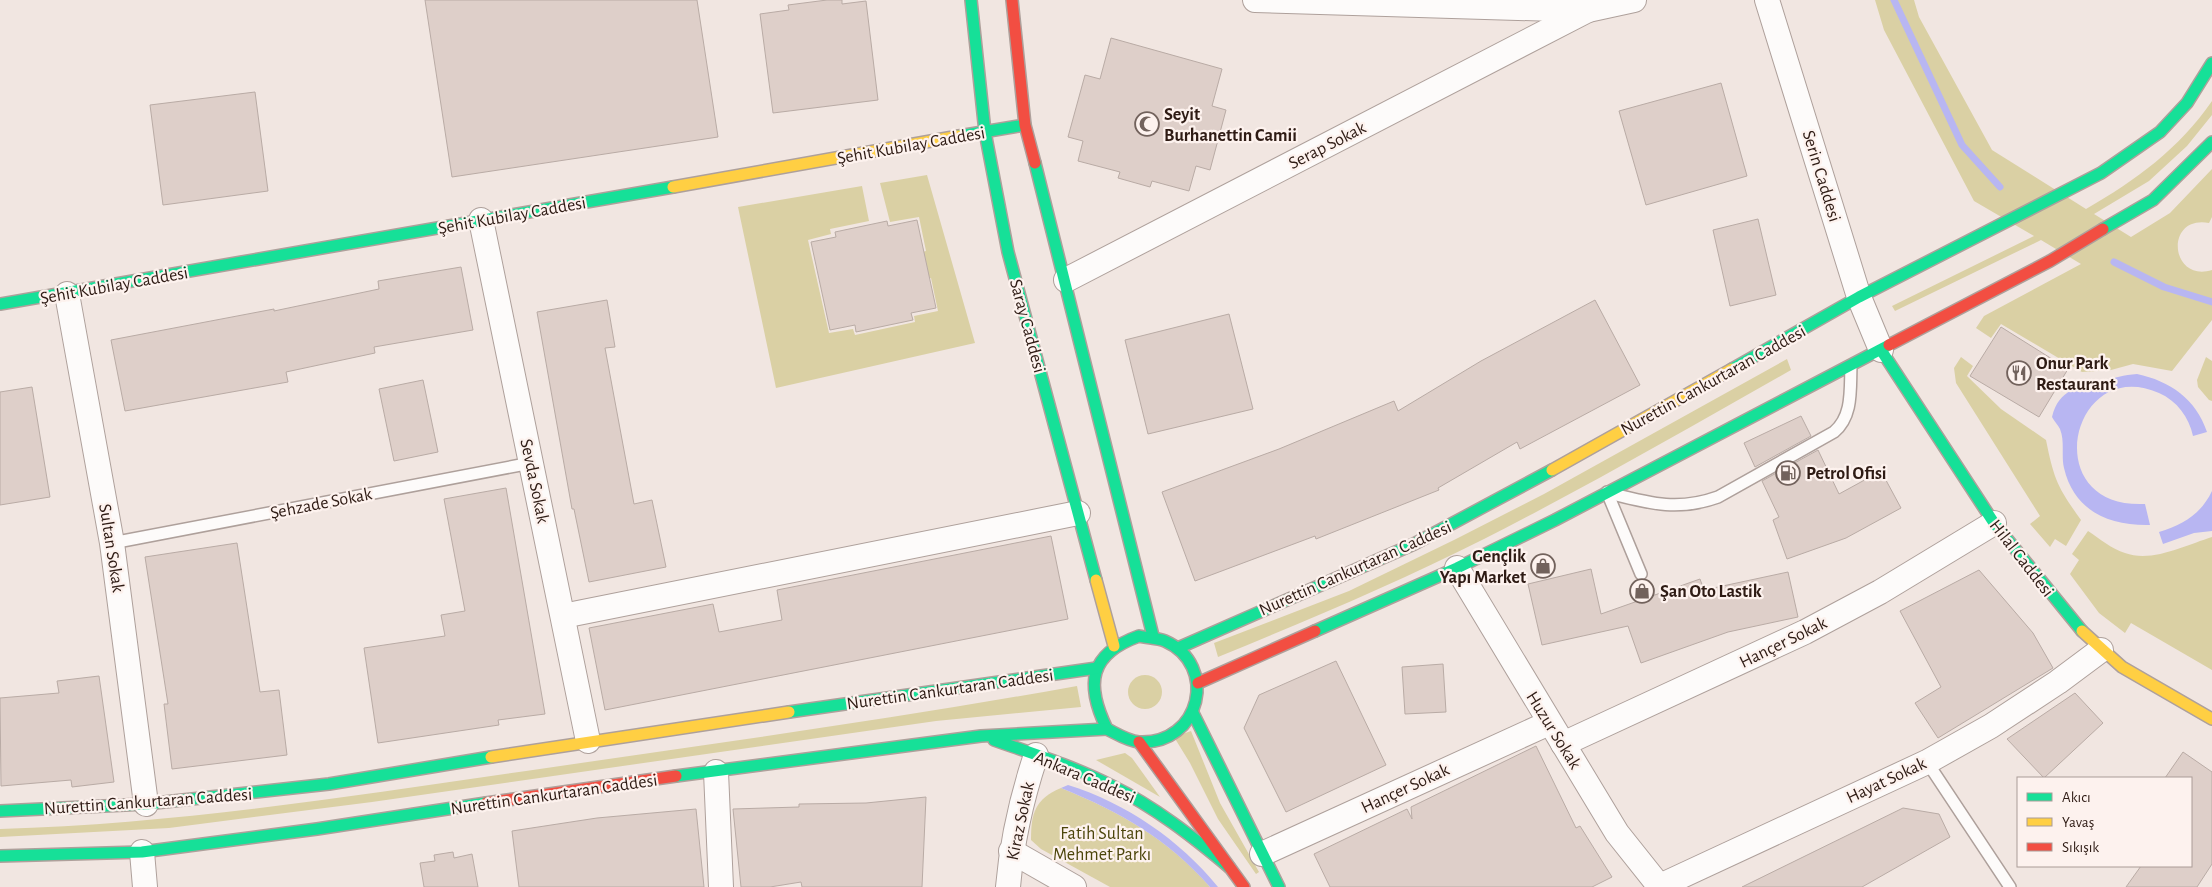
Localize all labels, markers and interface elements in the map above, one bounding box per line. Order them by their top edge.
place label: Seyit Burhanettin Camii [1164,106,1297,145]
mosque icon: Seyit Burhanettin Camii [1134,111,1160,137]
street label: Serap Sokak [1286,118,1370,173]
street label: Şehit Kubilay Caddesi [836,124,987,168]
street label: Serin Caddesi [1799,128,1843,224]
street label: Şehit Kubilay Caddesi [437,194,588,238]
street label: Şehit Kubilay Caddesi [39,264,190,308]
street label: Saray Caddesi [1006,277,1048,375]
street label: Nurettin Cankurtaran Caddesi [1618,322,1809,439]
place label: Onur Park Restaurant [2036,355,2116,394]
restaurant icon: Onur Park Restaurant [2006,360,2032,386]
street label: Sevda Sokak [516,437,552,526]
fuel station icon: Petrol Ofisi [1775,460,1801,486]
place label: Petrol Ofisi [1806,465,1887,483]
street label: Şehzade Sokak [269,485,374,523]
street label: Sultan Sokak [95,502,127,595]
street label: Hilal Caddesi [1986,517,2057,601]
street label: Nurettin Cankurtaran Caddesi [1256,518,1454,620]
place label: Gençlik Yapı Market [1440,548,1526,587]
shop icon: Gençlik Yapı Market [1530,553,1556,579]
shop icon: Şan Oto Lastik [1629,578,1655,604]
place label: Şan Oto Lastik [1660,583,1762,601]
street label: Hançer Sokak [1737,614,1831,672]
street label: Nurettin Cankurtaran Caddesi [846,667,1055,713]
street label: Huzur Sokak [1522,689,1584,773]
street label: Ankara Caddesi [1031,749,1138,807]
street label: Hayat Sokak [1844,754,1930,807]
street label: Hançer Sokak [1359,760,1453,817]
street label: Nurettin Cankurtaran Caddesi [450,772,659,818]
legend [2017,777,2192,867]
street label: Kiraz Sokak [1004,779,1038,862]
street label: Nurettin Cankurtaran Caddesi [43,786,253,818]
text: Akıcı [2062,790,2091,805]
text: Yavaş [2062,815,2094,830]
park label: Fatih Sultan Mehmet Parkı [1053,825,1151,864]
text: Sıkışık [2062,840,2099,855]

